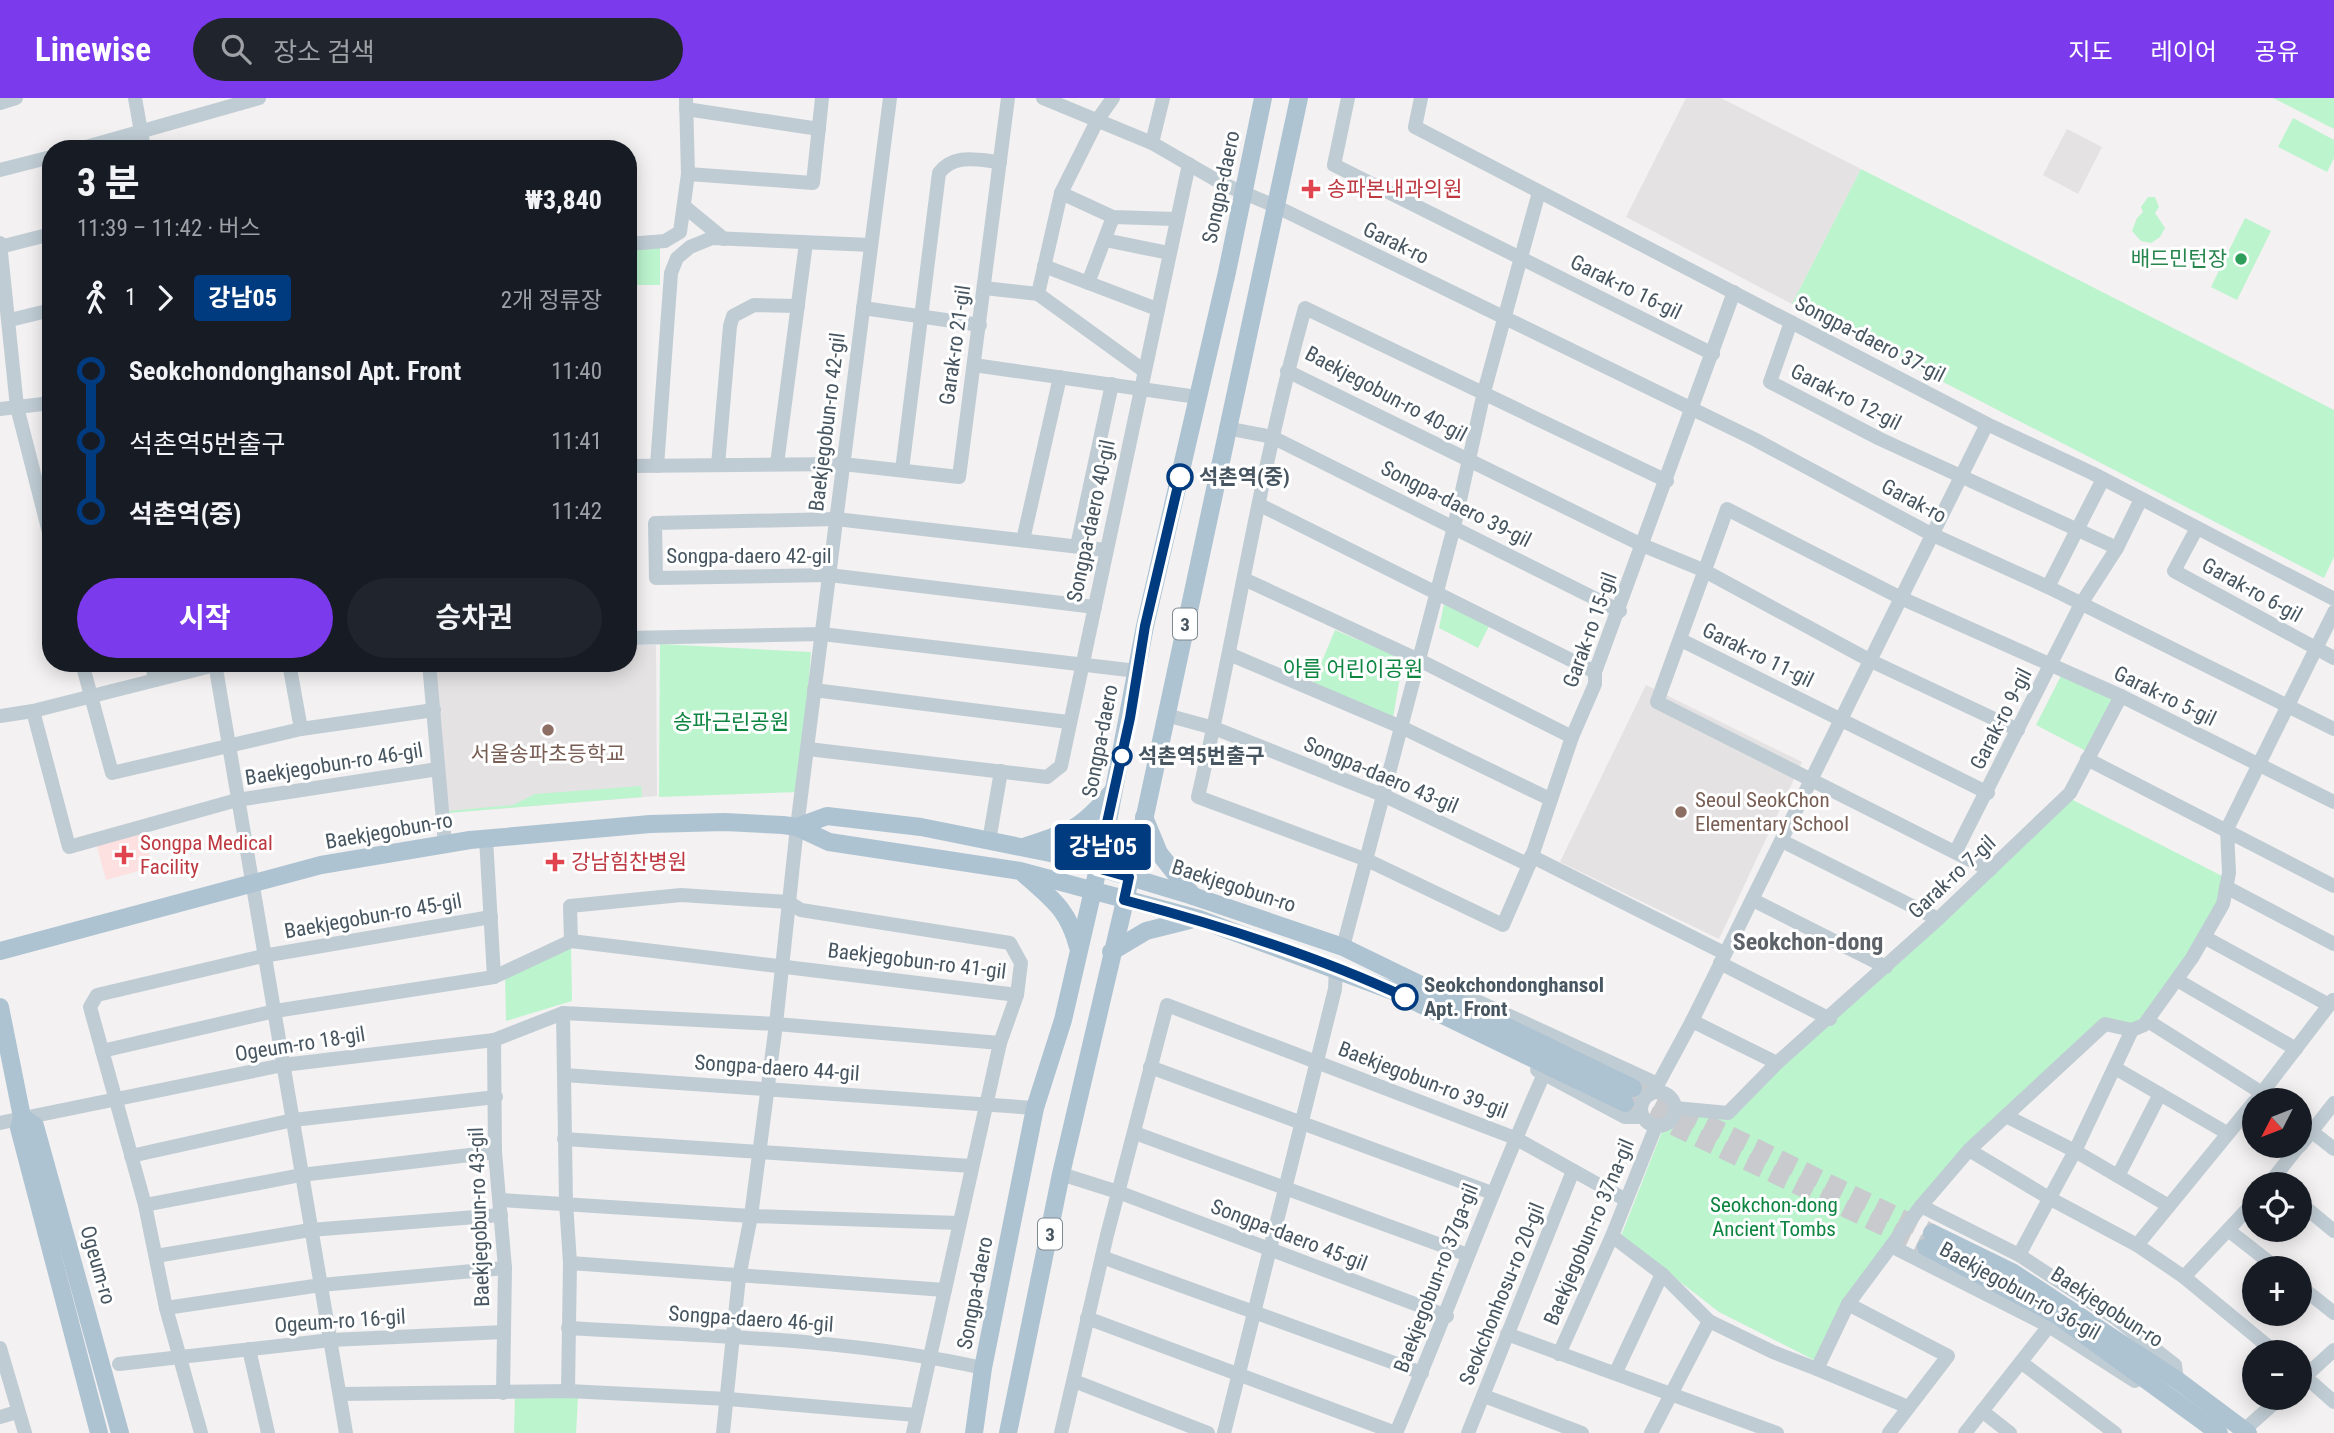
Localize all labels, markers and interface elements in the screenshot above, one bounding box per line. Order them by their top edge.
search box [193,18,683,81]
text: Linewise [35,30,151,69]
icon: search [217,30,255,68]
text: 장소 검색 [273,37,375,67]
text: 지도 [2068,38,2113,66]
text: 레이어 [2151,38,2217,66]
text: 공유 [2255,38,2299,66]
street label: Songpa-daero [1197,128,1245,246]
text: 3 분 [77,161,140,205]
place label: 송파본내과의원 [1327,177,1462,201]
marker: 송파본내과의원 [1301,179,1321,199]
text: ₩3,840 [525,185,602,215]
text: 11:39 – 11:42 · 버스 [77,215,261,242]
street label: Garak-ro [1359,217,1433,269]
place label: 배드민턴장 [2130,247,2227,271]
street label: Garak-ro 16-gil [1567,250,1685,324]
marker: 배드민턴장 [2233,251,2249,267]
icon: walk [77,279,115,317]
icon: forward [146,279,184,317]
text: 1 [125,284,136,311]
text: 강남05 [208,284,277,312]
street label: Garak-ro 21-gil [935,284,975,406]
text: 2개 정류장 [501,287,602,314]
street label: Songpa-daero 37-gil [1791,291,1949,387]
street label: Baekjegobun-ro 42-gil [804,331,850,513]
street label: Baekjegobun-ro 40-gil [1301,341,1471,447]
text: Seokchondonghansol Apt. Front [129,356,461,386]
text: 11:40 [551,358,602,385]
street label: Garak-ro 12-gil [1787,359,1905,435]
text: 11:41 [551,428,602,455]
text: 석촌역5번출구 [129,429,285,459]
street label: Songpa-daero 40-gil [1062,438,1120,604]
street label: Songpa-daero 39-gil [1377,456,1535,552]
marker: 석촌역(중) [1167,464,1193,490]
place label: 석촌역(중) [1199,465,1290,489]
street label: Garak-ro [1877,474,1951,528]
text: 11:42 [551,498,602,525]
text: 석촌역(중) [129,499,242,529]
street label: Songpa-daero 42-gil [666,544,832,568]
street label: Garak-ro 6-gil [2198,553,2306,627]
street label: Garak-ro 15-gil [1558,569,1622,691]
button: 시작 [77,578,333,658]
button: 승차권 [347,578,602,658]
road number: 3 [1173,608,1197,639]
street label: Garak-ro 11-gil [1699,618,1817,692]
park label: 아름 어린이공원 [1283,657,1423,681]
street label: Garak-ro 5-gil [2110,661,2220,731]
street label: Garak-ro 9-gil [1965,664,2037,774]
street label: Songpa-daero [1077,682,1123,800]
park label: 송파근린공원 [673,710,789,734]
marker: 서울송파초등학교 [540,722,556,738]
street label: Songpa-daero 43-gil [1300,732,1462,818]
street label: Baekjegobun-ro 46-gil [243,738,425,790]
place label: 서울송파초등학교 [471,742,625,766]
place label: 석촌역5번출구 [1138,744,1265,768]
marker: 석촌역5번출구 [1112,746,1132,766]
place label: Seoul SeokChon Elementary School [1695,788,1849,836]
marker: Seoul SeokChon Elementary School [1673,804,1689,820]
street label: Baekjegobun-ro [323,808,455,854]
line badge: 강남05 [1054,824,1152,870]
place label: Songpa Medical Facility [140,831,273,879]
street label: Garak-ro 7-gil [1903,831,2001,923]
text: 강남05 [1069,833,1137,861]
marker: Songpa Medical Facility [114,845,134,865]
place label: 강남힘찬병원 [571,850,687,874]
marker: 강남힘찬병원 [545,852,565,872]
street label: Baekjegobun-ro [1169,855,1299,917]
street label: Baekjegobun-ro 45-gil [282,889,464,943]
district label: Seokchon-dong [1733,928,1883,956]
street label: Baekjegobun-ro 41-gil [826,938,1008,984]
place label: Seokchondonghansol Apt. Front [1424,973,1604,1021]
marker: Seokchondonghansol Apt. Front [1392,984,1418,1010]
street label: Ogeum-ro 18-gil [233,1022,367,1066]
street label: Baekjegobun-ro 39-gil [1335,1037,1511,1123]
street label: Songpa-daero 44-gil [694,1050,860,1086]
north arrow [2242,1088,2312,1158]
map controls [2242,1088,2312,1410]
street label: Baekjegobun-ro 43-gil [464,1127,494,1307]
street label: Baekjegobun-ro 37na-gil [1539,1135,1639,1329]
button: locate [2242,1172,2312,1242]
street label: Baekjegobun-ro 37ga-gil [1389,1180,1483,1376]
park label: Seokchon-dong Ancient Tombs [1710,1193,1838,1241]
street label: Songpa-daero 45-gil [1207,1194,1371,1276]
street label: Seokchonhosu-ro 20-gil [1454,1199,1550,1389]
road number: 3 [1038,1218,1062,1250]
street label: Ogeum-ro [75,1223,121,1307]
street label: Songpa-daero [952,1234,998,1352]
street label: Baekjegobun-ro 36-gil [1936,1237,2104,1345]
button: + [2242,1256,2312,1326]
street label: Baekjegobun-ro [2046,1262,2168,1352]
street label: Songpa-daero 46-gil [668,1301,834,1337]
street label: Ogeum-ro 16-gil [274,1304,406,1338]
button: − [2242,1340,2312,1410]

